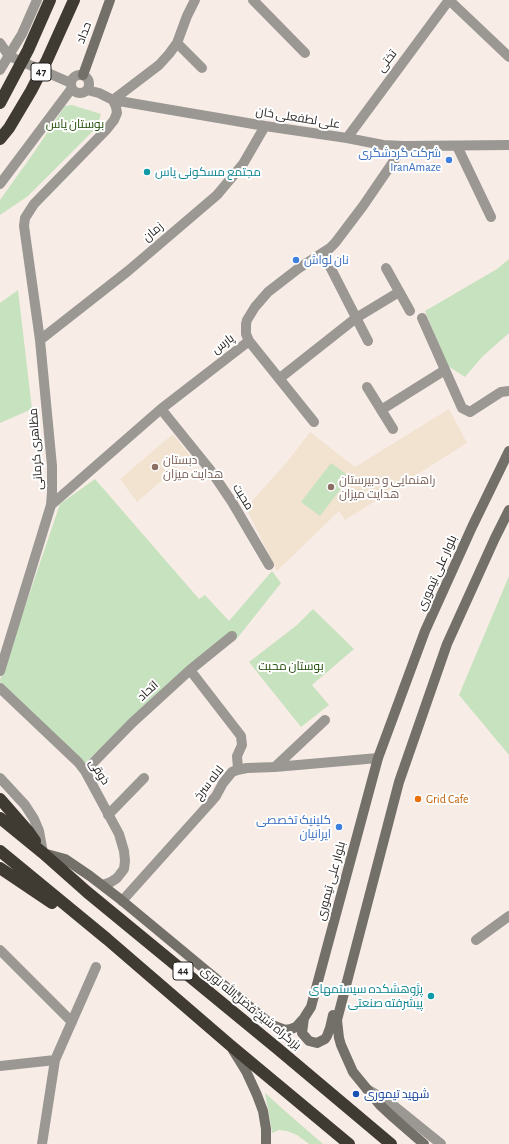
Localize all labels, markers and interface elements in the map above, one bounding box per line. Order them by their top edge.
street label: حداد [73,20,95,46]
street label: تختی [374,47,400,75]
road number: 47 [31,63,51,81]
street label: علی لطفعلی خان [255,104,341,132]
park label: بوستان یاس [46,117,104,131]
place label: شرکت گردشگری IranAmaze [358,146,441,174]
marker: شرکت گردشگری IranAmaze [444,155,454,165]
place label: مجتمع مسکونی یاس [155,165,261,179]
marker: مجتمع مسکونی یاس [142,167,152,177]
street label: زمان [140,219,166,245]
place label: نان لواش [304,253,349,267]
marker: نان لواش [291,255,301,265]
street label: پارس [209,331,237,357]
street label: مظاهری کرمانی [26,407,46,491]
place label: دبستان هدایت میزان [163,453,223,481]
marker: دبستان هدایت میزان [150,462,160,472]
place label: راهنمایی و دبیرستان هدایت میزان [339,473,436,501]
street label: محبت [229,481,257,513]
marker: راهنمایی و دبیرستان هدایت میزان [326,482,336,492]
street label: بلوار علی تیموری [414,533,460,613]
park label: بوستان محبت [258,659,324,673]
street label: اتحاد [135,678,161,704]
street label: ذوقی [85,756,113,788]
street label: لاله سرخ [191,763,227,803]
place label: Grid Cafe [426,792,469,806]
marker: Grid Cafe [413,794,423,804]
place label: کلینیک تخصصی ایرانیان [256,813,331,841]
marker: کلینیک تخصصی ایرانیان [334,822,344,832]
street label: بلوار علی تیموری [314,840,348,922]
road number: 44 [173,962,193,980]
street label: بزرگراه شیخ فضل‌الله نوری [198,963,304,1053]
place label: پژوهشکده سیستمهای پیشرفته صنعتی [309,982,423,1010]
marker: پژوهشکده سیستمهای پیشرفته صنعتی [426,991,436,1001]
place label: شهید تیموری [364,1087,429,1101]
marker: شهید تیموری [351,1089,361,1099]

